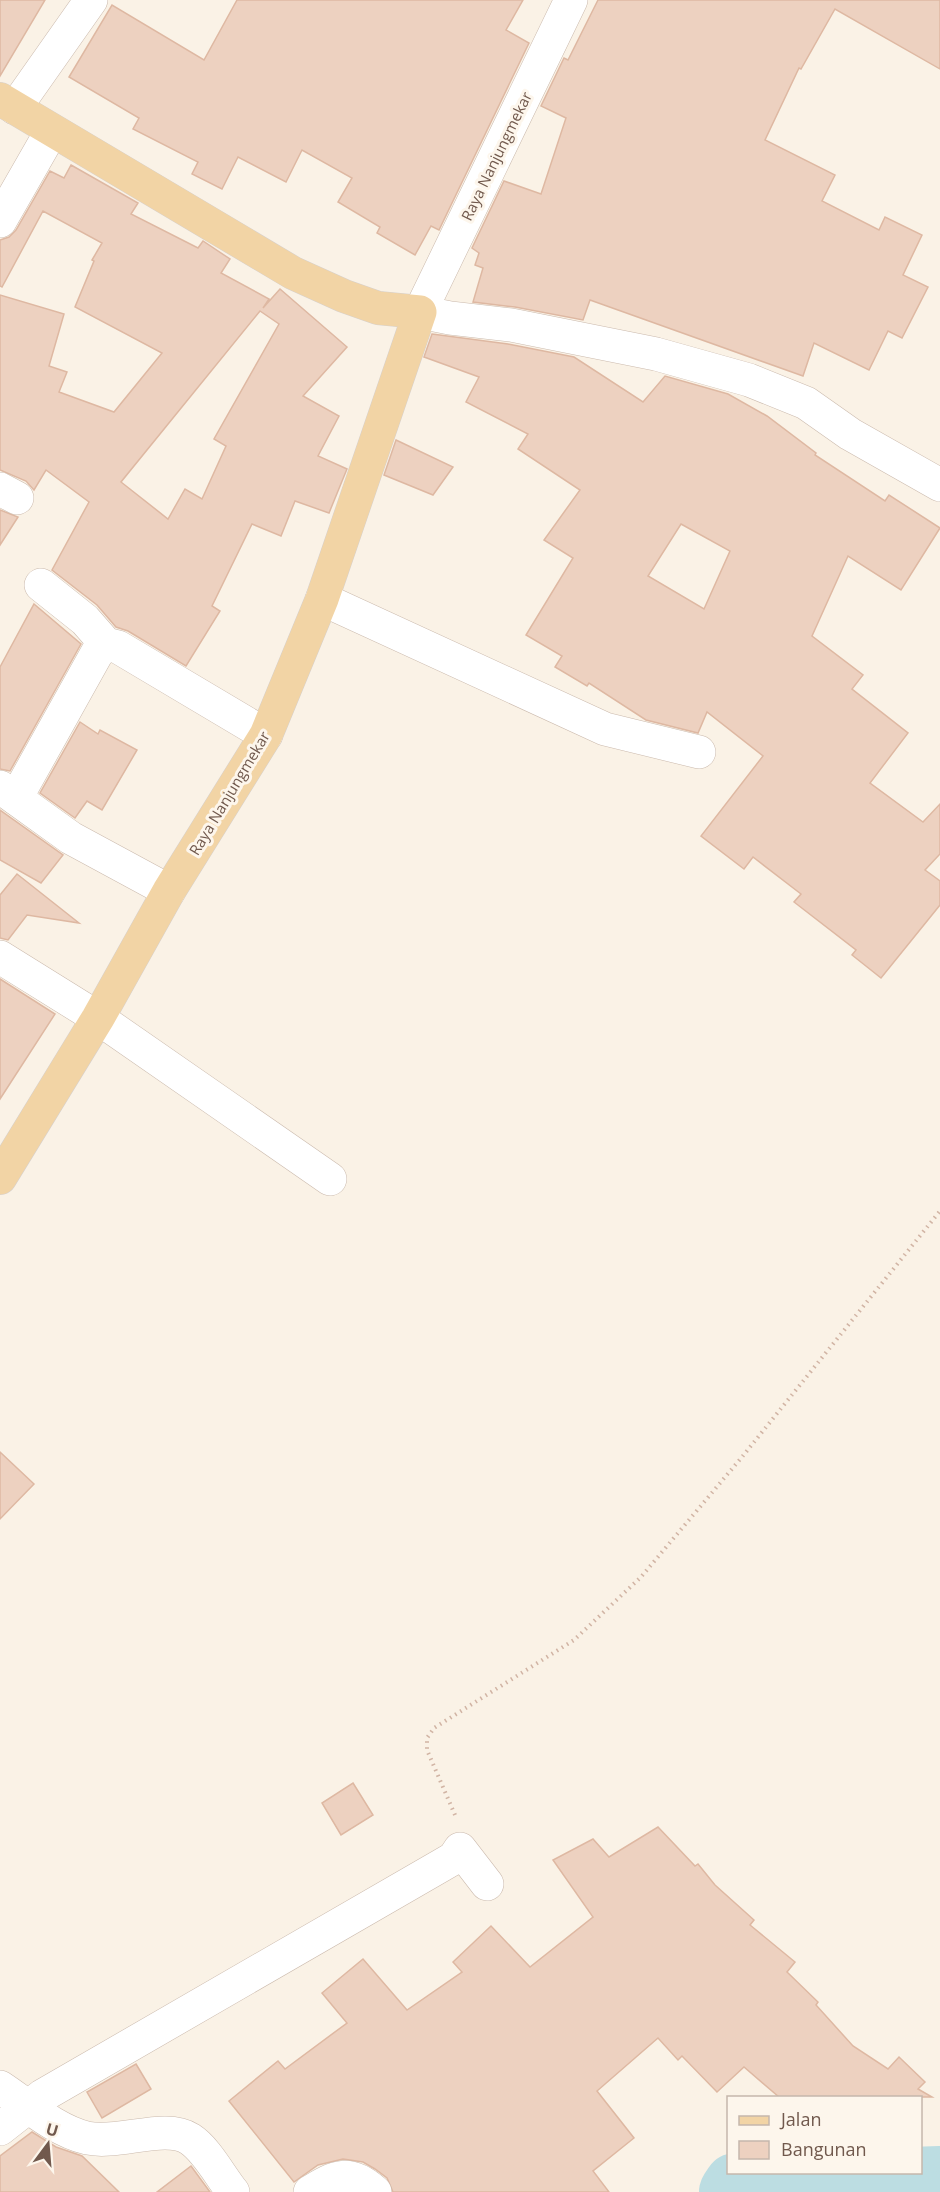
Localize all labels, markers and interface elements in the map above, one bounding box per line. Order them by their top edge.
street label: Raya Nanjungmekar [456,88,536,224]
street label: Raya Nanjungmekar [184,727,274,859]
legend [727,2096,922,2174]
text: Jalan [779,2107,821,2131]
north arrow [18,2114,78,2174]
text: U [43,2117,61,2142]
text: Bangunan [781,2137,867,2161]

